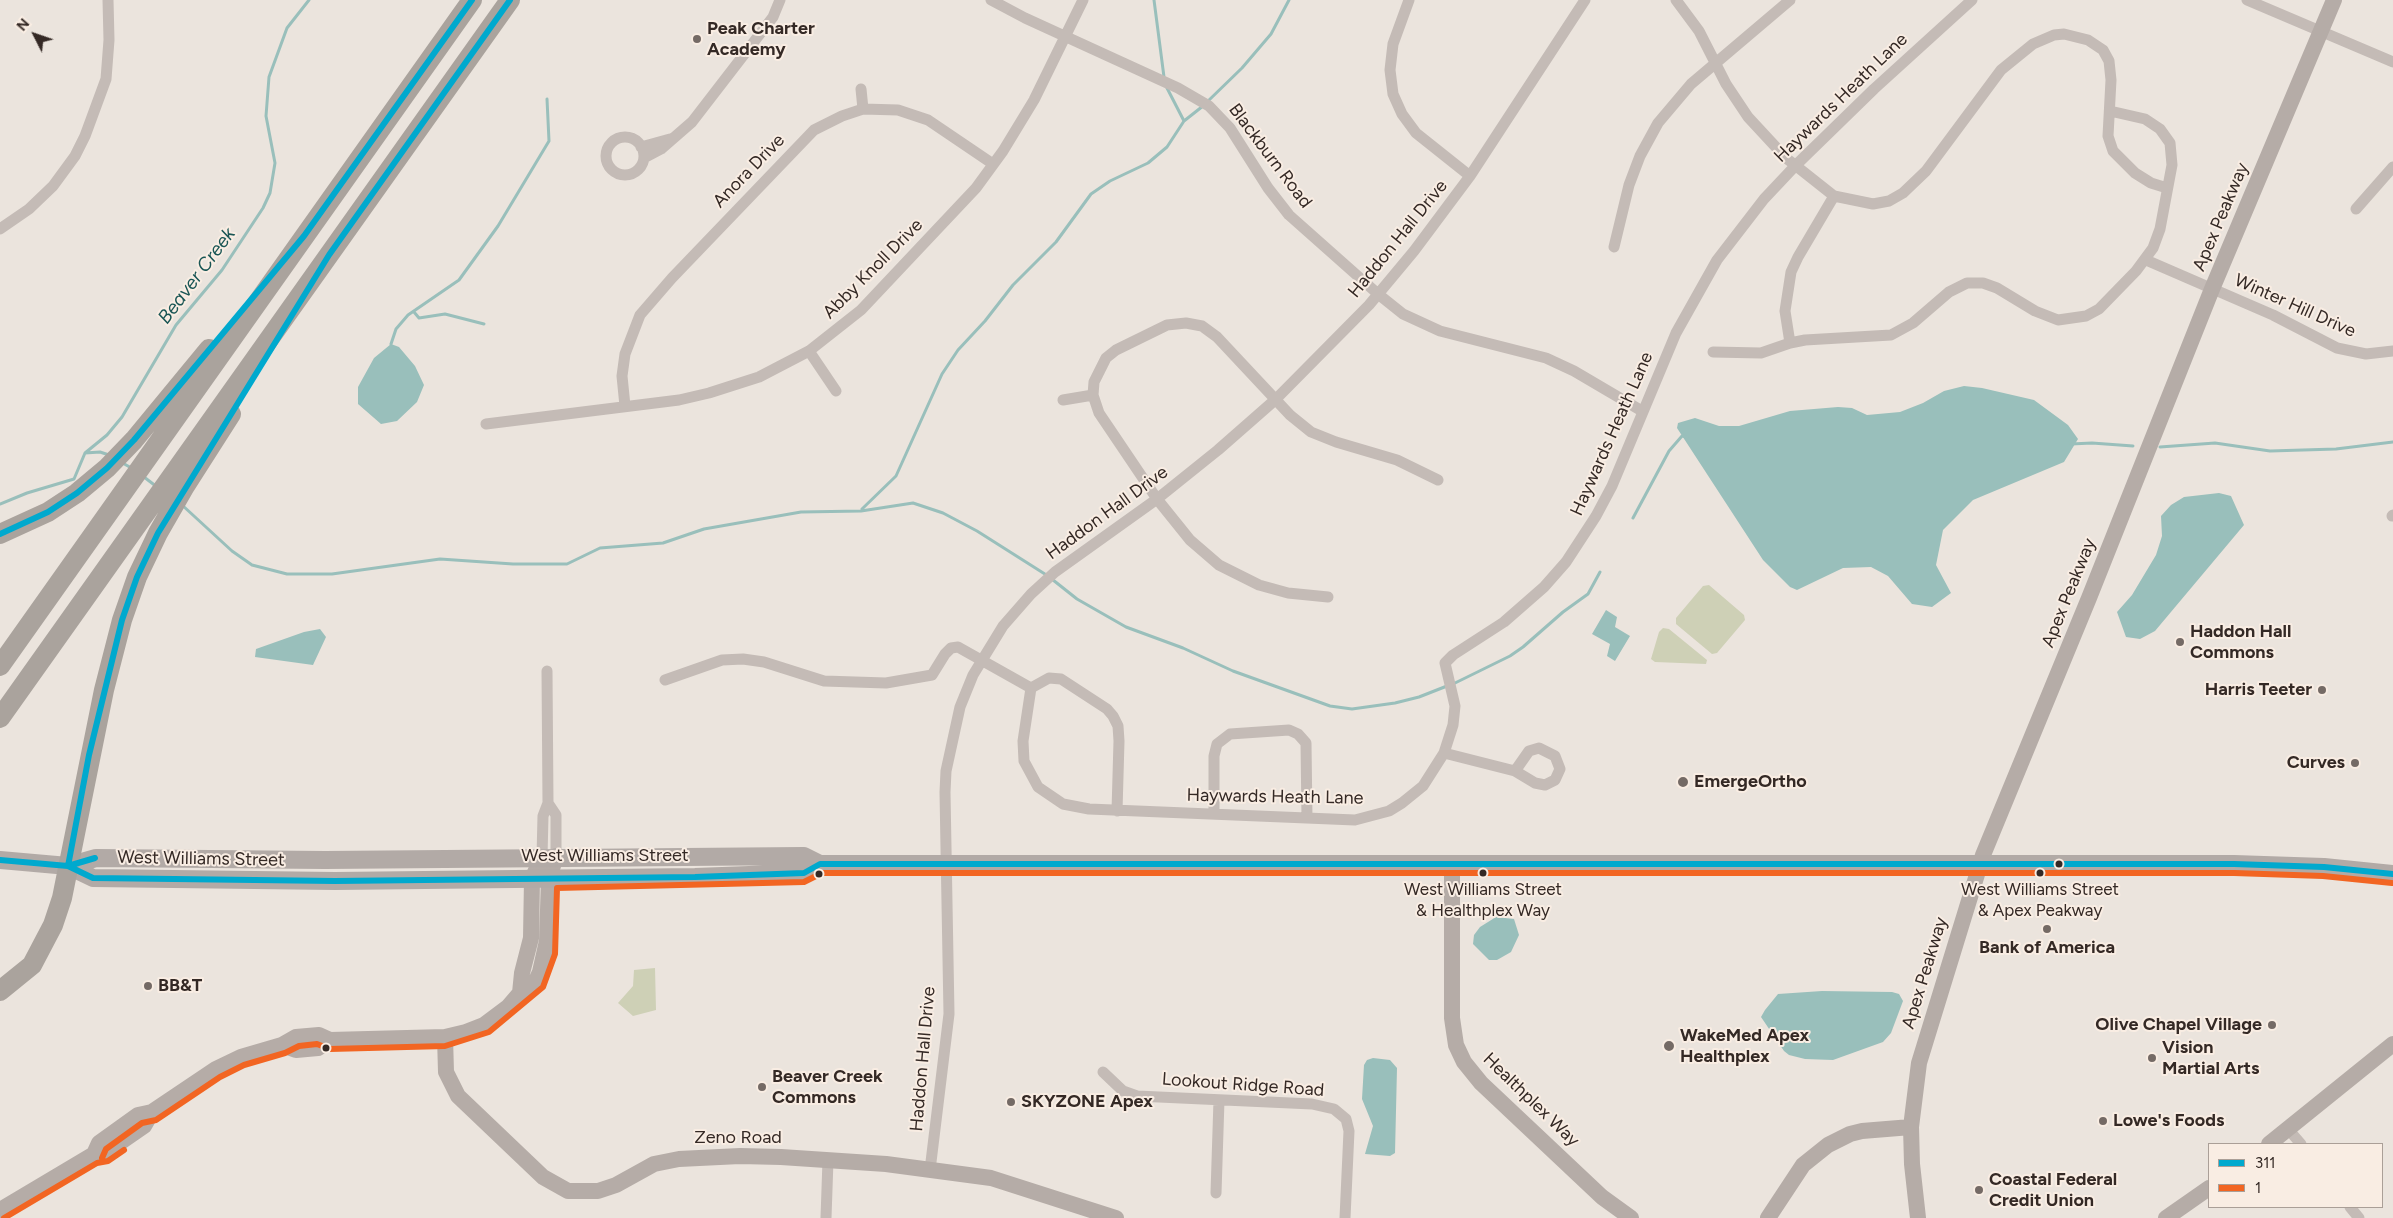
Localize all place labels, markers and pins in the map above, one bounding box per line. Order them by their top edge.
place label: Peak Charter Academy [707,18,815,60]
marker: Peak Charter Academy [691,33,703,45]
place label: Haddon Hall Commons [2190,621,2291,664]
marker: Haddon Hall Commons [2174,636,2186,648]
place label: Harris Teeter [2205,679,2312,701]
marker: Harris Teeter [2316,684,2328,696]
place label: Curves [2287,752,2345,774]
marker: Curves [2349,757,2361,769]
place label: EmergeOrtho [1694,771,1807,793]
marker: EmergeOrtho [1676,775,1690,789]
unlabelled marker [2054,859,2064,869]
marker: West Williams Street & Healthplex Way [1478,868,1488,878]
marker: West Williams Street & Apex Peakway [2035,868,2045,878]
unlabelled marker [814,869,824,879]
place label: West Williams Street & Healthplex Way [1404,880,1562,920]
place label: West Williams Street & Apex Peakway [1961,880,2119,920]
marker: Bank of America [2041,923,2053,935]
place label: Bank of America [1979,937,2115,959]
place label: BB&T [158,975,202,997]
marker: BB&T [142,980,154,992]
place label: Olive Chapel Village [2095,1014,2262,1036]
marker: Olive Chapel Village [2266,1019,2278,1031]
place label: WakeMed Apex Healthplex [1680,1025,1809,1068]
place label: Vision Martial Arts [2162,1037,2259,1080]
marker: WakeMed Apex Healthplex [1662,1039,1676,1053]
unlabelled marker [321,1043,331,1053]
marker: Vision Martial Arts [2146,1052,2158,1064]
place label: Beaver Creek Commons [772,1066,883,1108]
marker: Beaver Creek Commons [756,1081,768,1093]
place label: SKYZONE Apex [1021,1091,1153,1113]
marker: SKYZONE Apex [1005,1096,1017,1108]
place label: Lowe's Foods [2113,1110,2224,1132]
marker: Lowe's Foods [2097,1115,2109,1127]
place label: Coastal Federal Credit Union [1989,1169,2117,1212]
marker: Coastal Federal Credit Union [1973,1184,1985,1196]

